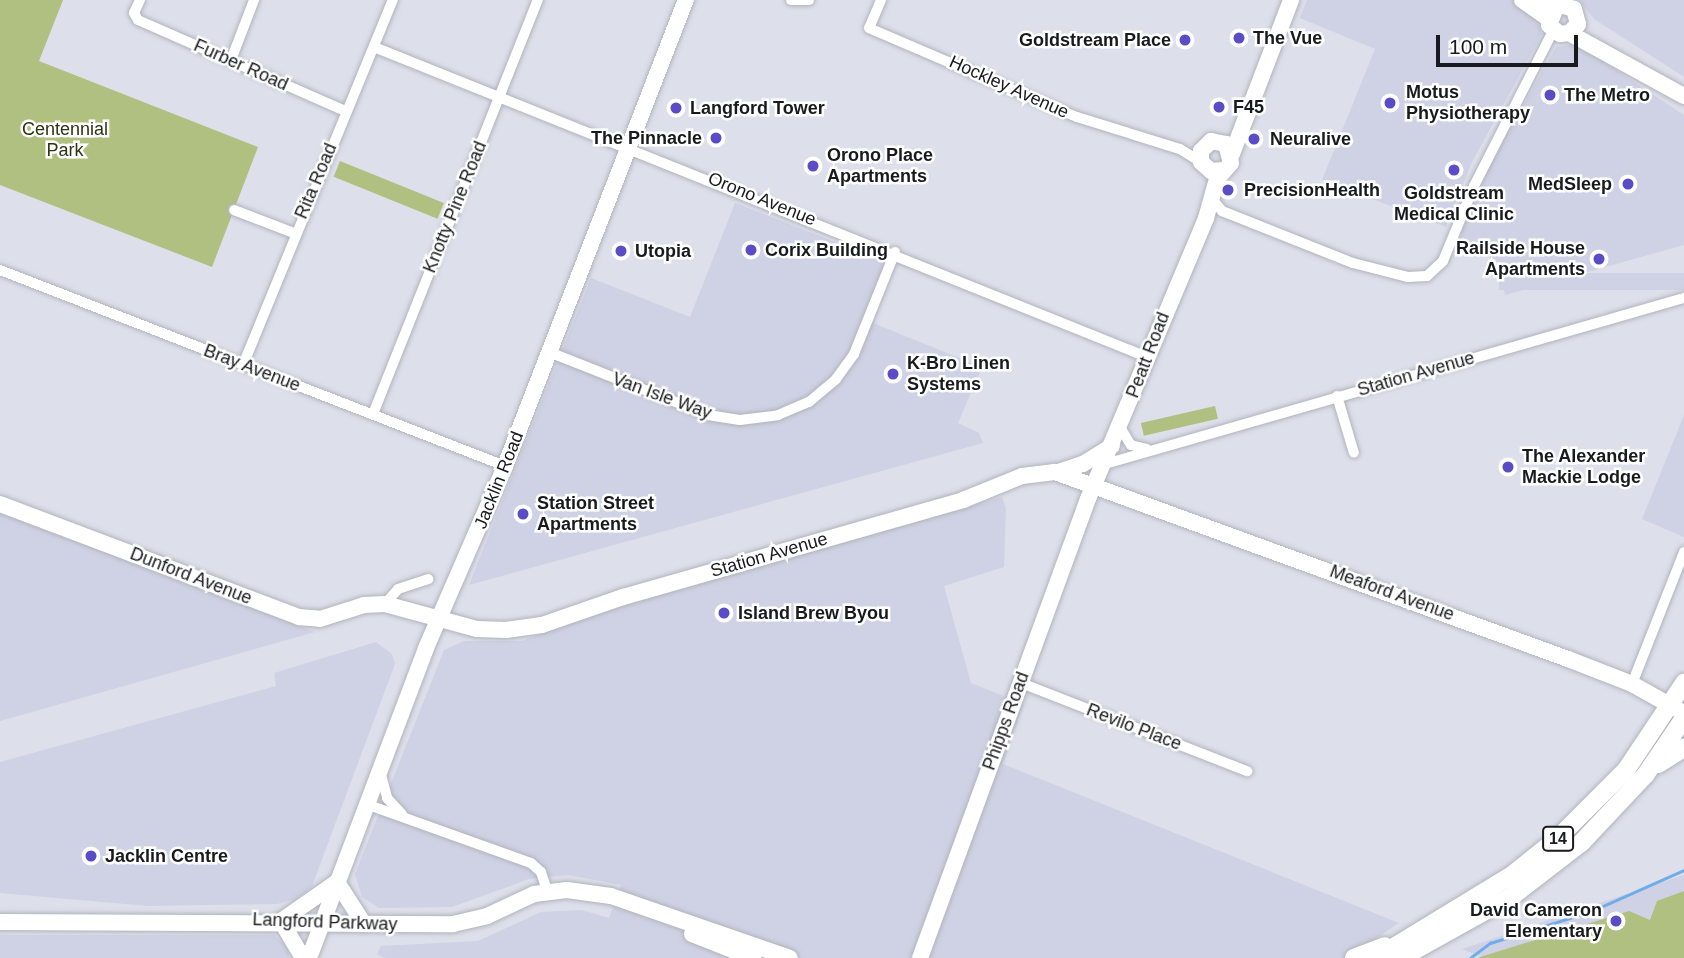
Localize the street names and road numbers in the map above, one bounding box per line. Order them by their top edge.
street label: Furber Road [190,35,292,95]
street label: Hockley Avenue [945,51,1073,123]
street label: Knotty Pine Road [419,138,491,276]
street label: Rita Road [290,140,342,222]
street label: Orono Avenue [704,167,820,231]
street label: Peatt Road [1122,309,1174,401]
street label: Bray Avenue [200,340,304,396]
street label: Station Avenue [1354,347,1478,401]
street label: Van Isle Way [609,368,715,424]
street label: Jacklin Road [470,428,528,532]
street label: Station Avenue [707,528,831,582]
street label: Dunford Avenue [127,543,255,609]
street label: Meaford Avenue [1326,560,1458,626]
street label: Phipps Road [978,669,1034,773]
street label: Revilo Place [1083,699,1185,755]
road number: 14 [1540,826,1576,852]
street label: Langford Parkway [252,909,398,935]

